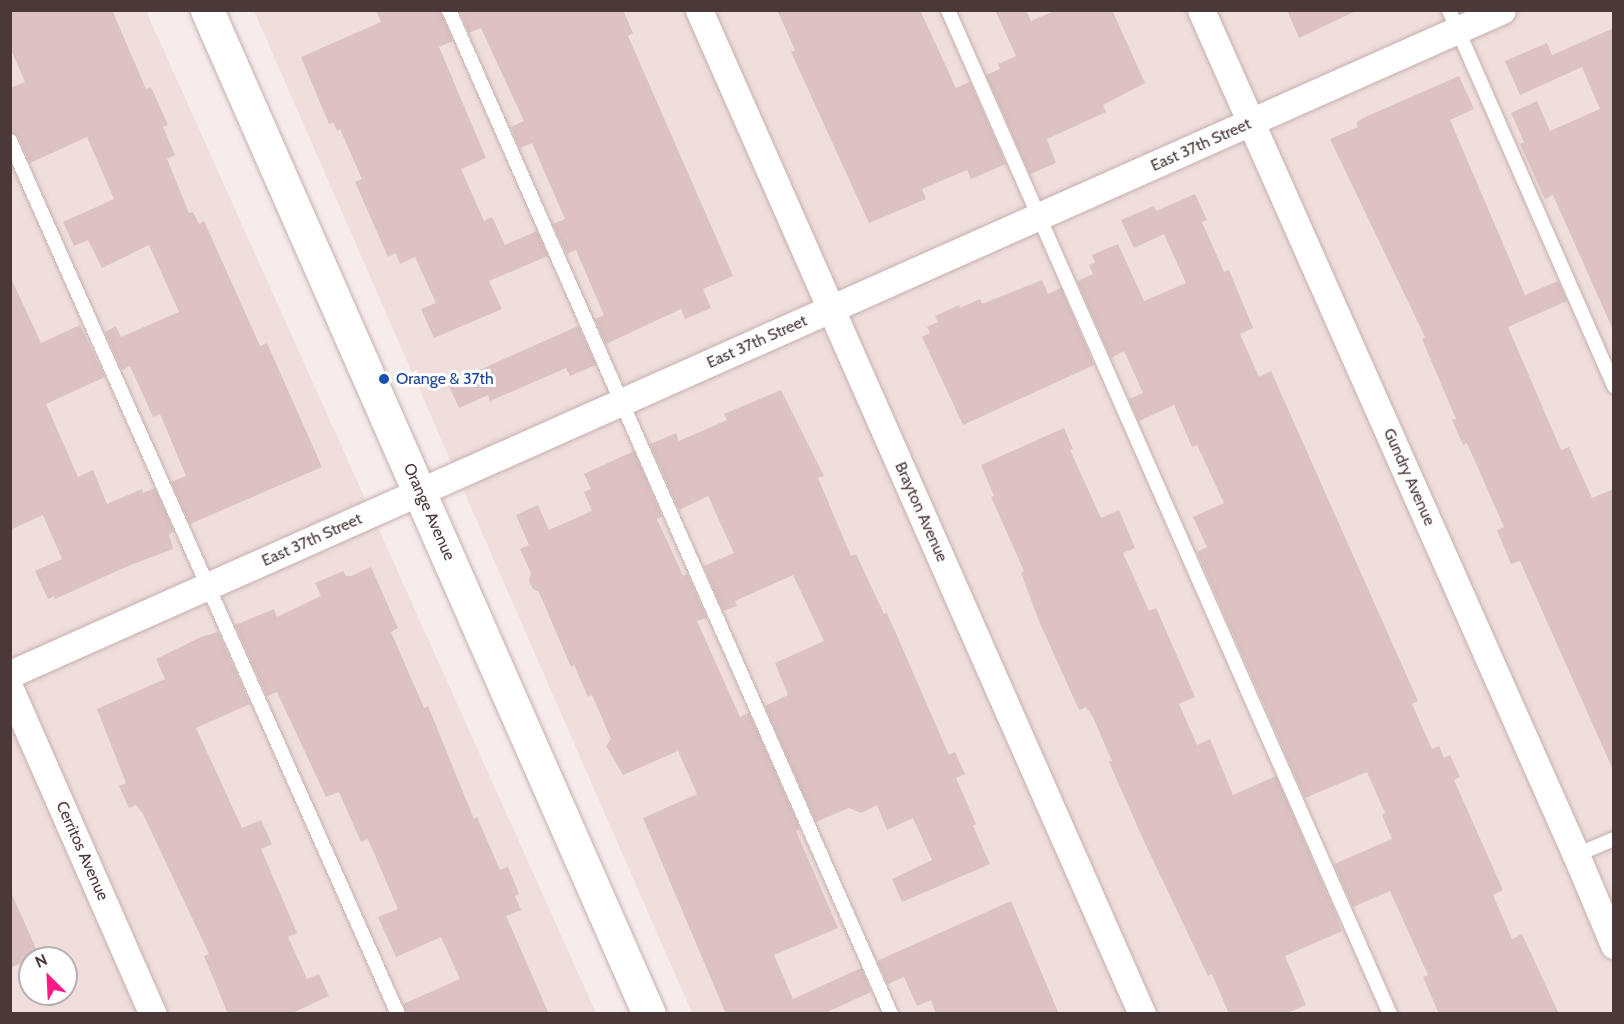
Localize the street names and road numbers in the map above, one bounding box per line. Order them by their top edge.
street label: East 37th Street [1148,114,1254,176]
street label: East 37th Street [704,311,810,373]
street label: Gundry Avenue [1379,425,1439,529]
street label: Brayton Avenue [890,459,952,565]
street label: Orange Avenue [399,460,459,564]
street label: East 37th Street [259,509,365,571]
street label: Cerritos Avenue [52,798,112,904]

